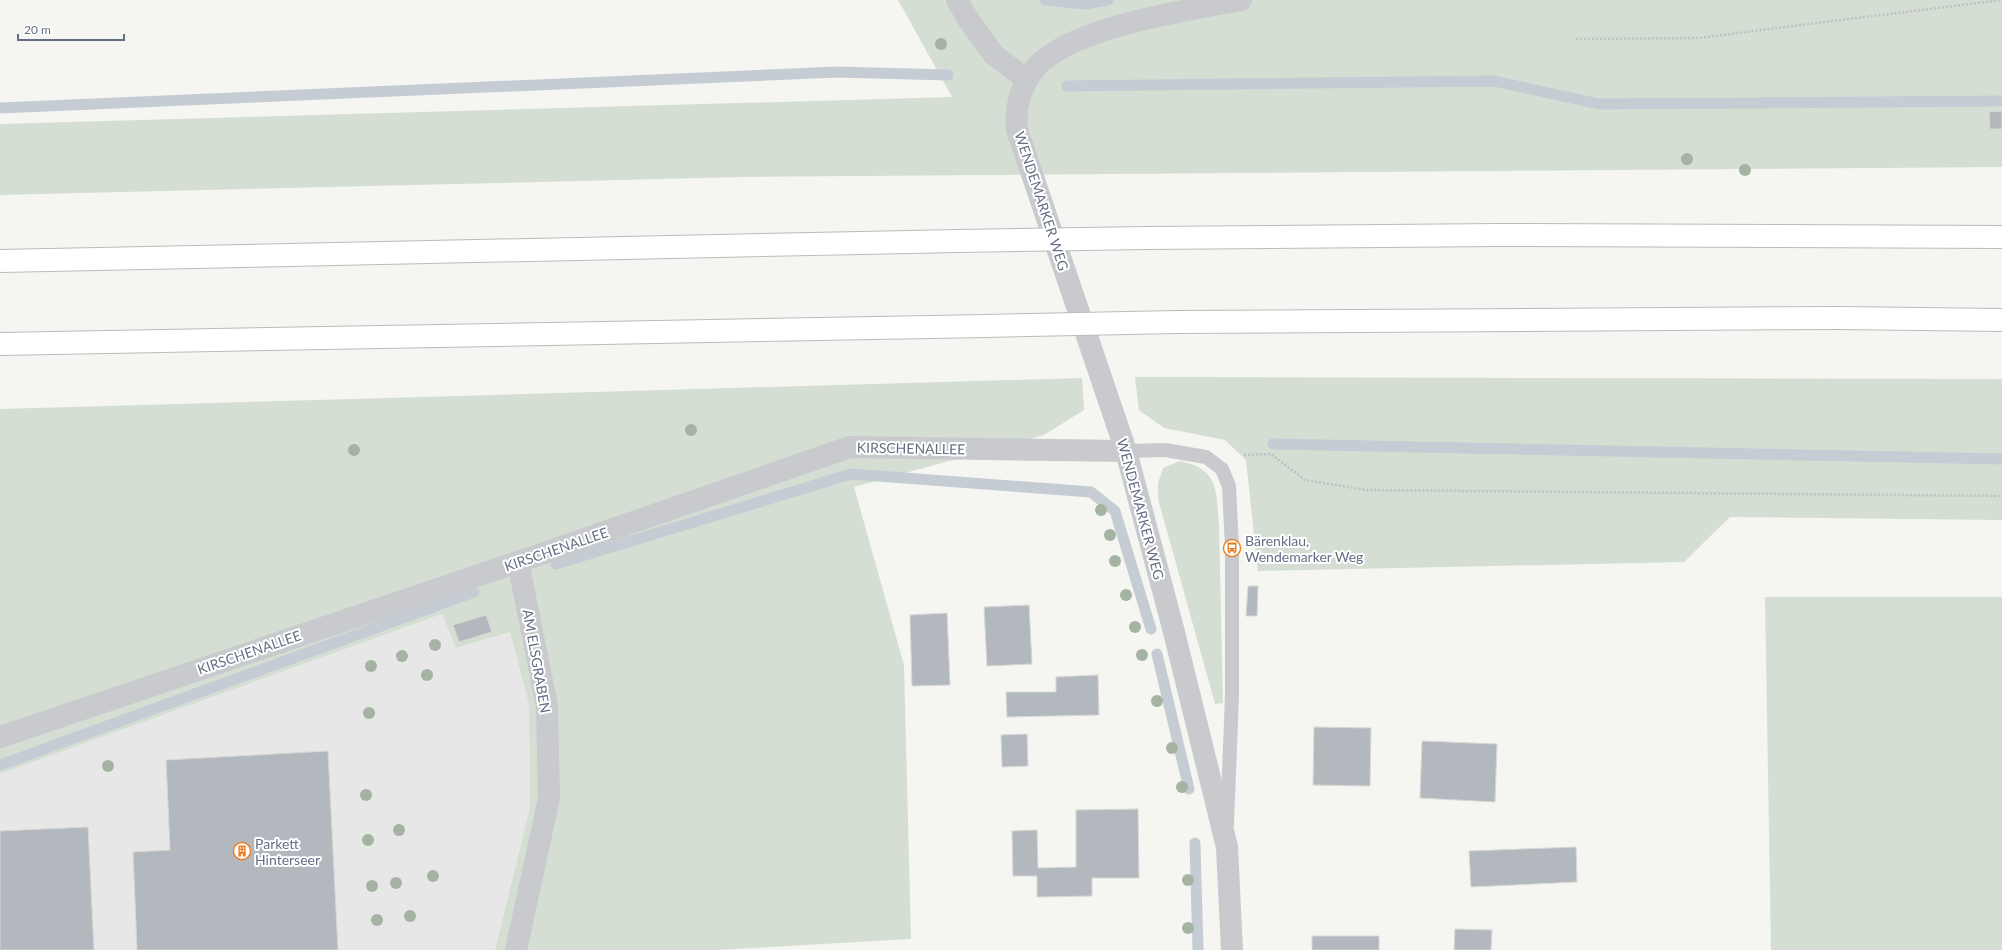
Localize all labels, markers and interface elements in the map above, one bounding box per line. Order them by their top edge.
scale bar [18,16,124,42]
text: 20 m [24,22,51,37]
street label: WENDEMARKER WEG [1011,129,1073,273]
street label: WENDEMARKER WEG [1114,437,1168,581]
street label: KIRSCHENALLEE [857,439,965,457]
street label: KIRSCHENALLEE [502,523,610,575]
place label: Bärenklau, Wendemarker Weg [1245,532,1363,565]
bus stop icon: Bärenklau, Wendemarker Weg [1222,538,1242,558]
street label: AM ELSGRABEN [519,608,555,714]
street label: KIRSCHENALLEE [195,626,303,678]
place label: Parkett Hinterseer [255,835,320,868]
building icon: Parkett Hinterseer [232,841,252,861]

